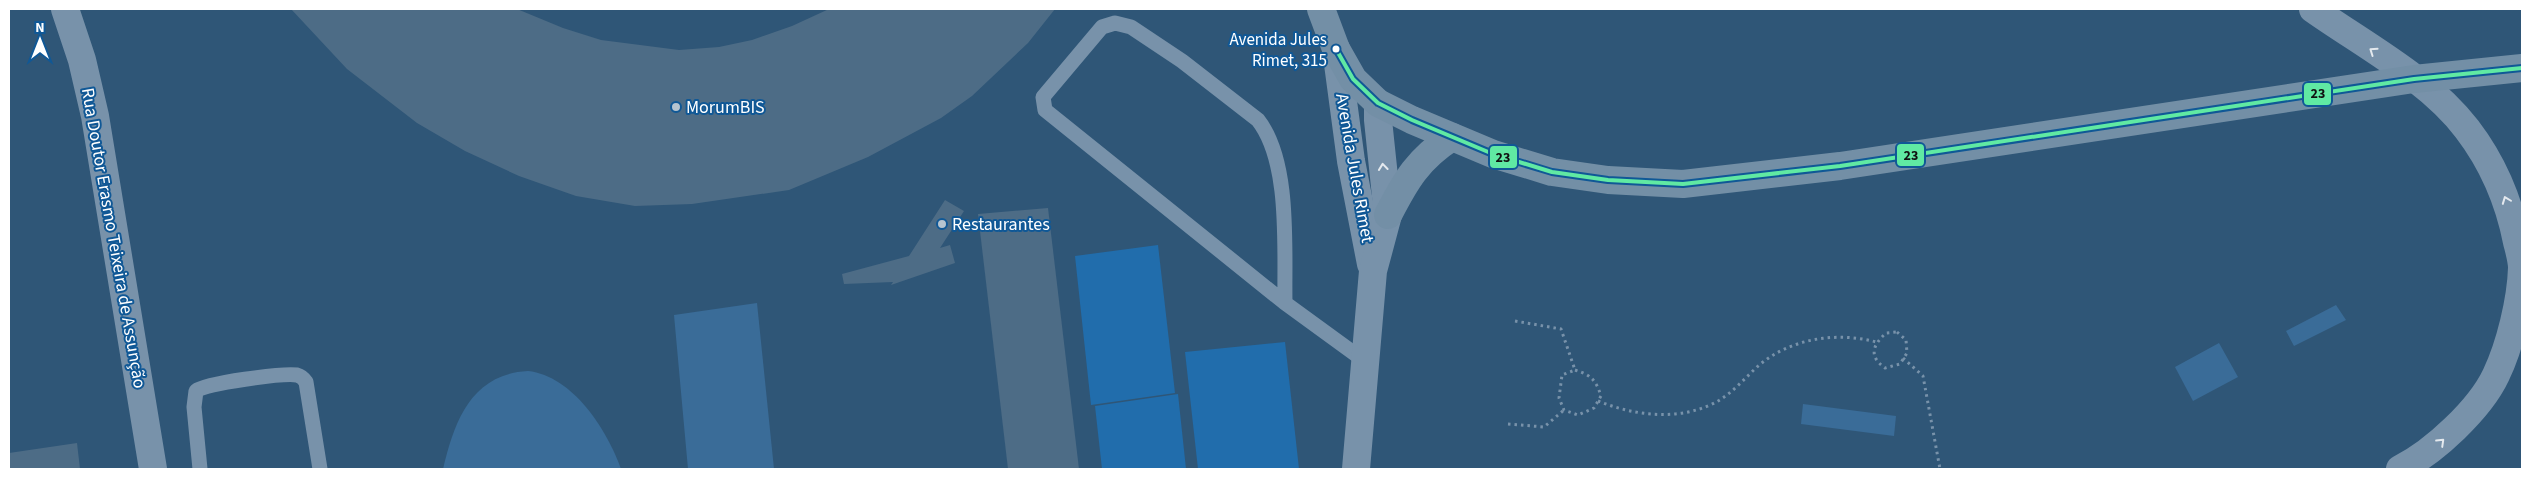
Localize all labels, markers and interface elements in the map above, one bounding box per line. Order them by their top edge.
north arrow [15,15,65,65]
text: N [35,18,45,38]
place label: Avenida Jules Rimet, 315 [1229,28,1327,73]
marker: Avenida Jules Rimet, 315 [1331,44,1341,54]
one-way arrow [2370,48,2379,57]
line badge: 23 [2303,82,2332,106]
text: 23 [2311,84,2325,104]
street label: Rua Doutor Erasmo Teixeira de Assunção [75,86,152,390]
street label: Avenida Jules Rimet [1329,91,1380,245]
place label: MorumBIS [686,95,765,120]
marker: MorumBIS [670,101,682,113]
line badge: 23 [1896,143,1925,167]
line badge: 23 [1489,145,1518,169]
text: 23 [1904,146,1918,166]
text: 23 [1496,148,1510,168]
one-way arrow [1378,163,1389,171]
one-way arrow [2502,196,2512,205]
place label: Restaurantes [952,212,1050,237]
marker: Restaurantes [936,218,948,230]
one-way arrow [2435,439,2444,448]

